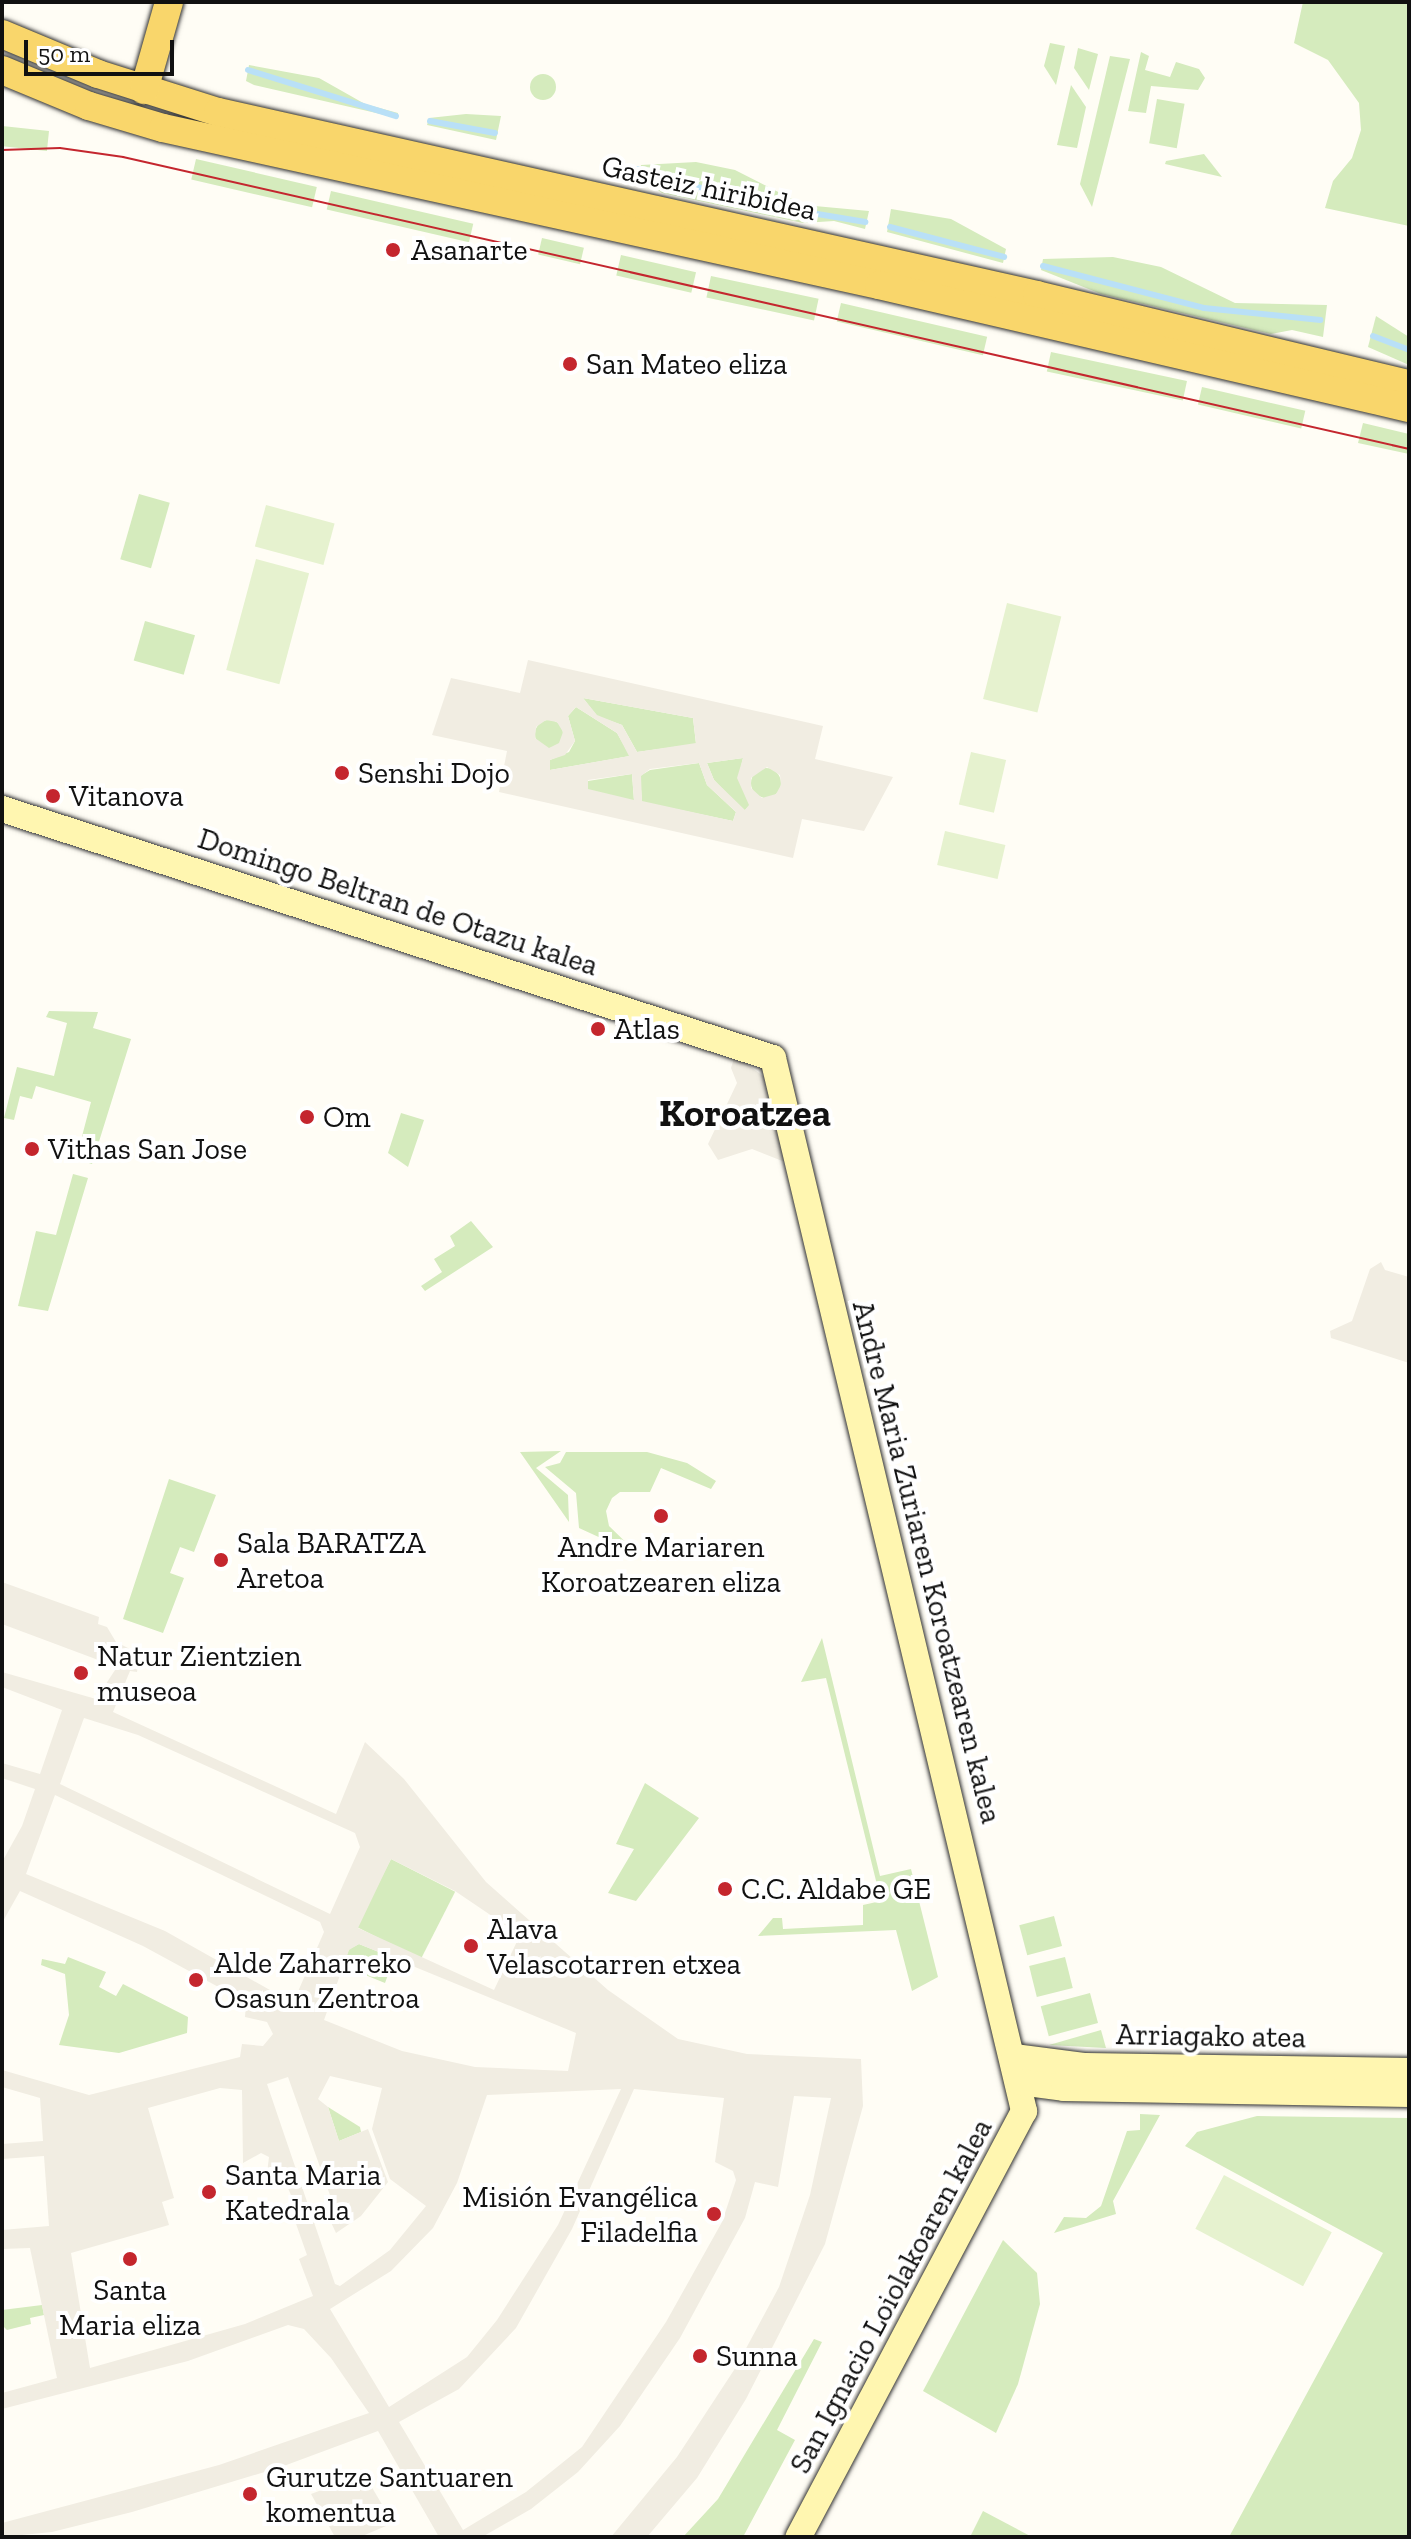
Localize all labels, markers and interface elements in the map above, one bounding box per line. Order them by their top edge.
scale bar [28,24,178,74]
text: 50 m [38,39,90,68]
street label: Gasteiz hiribidea [598,148,820,228]
place label: Asanarte [411,232,528,268]
marker: Asanarte [382,239,404,261]
place label: San Mateo eliza [586,346,787,382]
marker: San Mateo eliza [561,355,579,373]
place label: Senshi Dojo [358,755,510,791]
marker: Senshi Dojo [333,764,351,782]
place label: Vitanova [69,778,184,814]
marker: Vitanova [44,787,62,805]
street label: Domingo Beltran de Otazu kalea [194,820,602,984]
place label: Atlas [614,1011,680,1047]
marker: Atlas [589,1020,607,1038]
district label: Koroatzea [659,1091,831,1137]
place label: Om [323,1099,371,1135]
marker: Om [298,1108,316,1126]
place label: Vithas San Jose [48,1131,248,1167]
marker: Vithas San Jose [23,1140,41,1158]
street label: Andre Maria Zuriaren Koroatzearen kalea [845,1297,1009,1827]
marker: Andre Mariaren Koroatzearen eliza [652,1507,670,1525]
place label: Sala BARATZA Aretoa [237,1525,425,1596]
place label: Andre Mariaren Koroatzearen eliza [541,1529,781,1600]
marker: Sala BARATZA Aretoa [212,1551,230,1569]
place label: Natur Zientzien museoa [97,1638,302,1708]
marker: Natur Zientzien museoa [72,1664,90,1682]
place label: C.C. Aldabe GE [741,1871,932,1907]
marker: C.C. Aldabe GE [716,1880,734,1898]
place label: Alava Velascotarren etxea [487,1911,741,1982]
marker: Alava Velascotarren etxea [462,1937,480,1955]
place label: Alde Zaharreko Osasun Zentroa [214,1945,420,2016]
marker: Alde Zaharreko Osasun Zentroa [185,1969,207,1991]
street label: Arriagako atea [1116,2016,1306,2056]
street label: San Ignacio Loiolakoaren kalea [782,2113,1000,2479]
place label: Santa Maria Katedrala [225,2157,381,2228]
place label: Misión Evangélica Filadelfia [462,2179,698,2250]
marker: Santa Maria Katedrala [200,2183,218,2201]
marker: Misión Evangélica Filadelfia [705,2205,723,2223]
marker: Santa Maria eliza [121,2250,139,2268]
place label: Santa Maria eliza [59,2272,201,2342]
place label: Sunna [716,2338,798,2374]
marker: Sunna [691,2347,709,2365]
place label: Gurutze Santuaren komentua [266,2459,513,2530]
marker: Gurutze Santuaren komentua [241,2485,259,2503]

